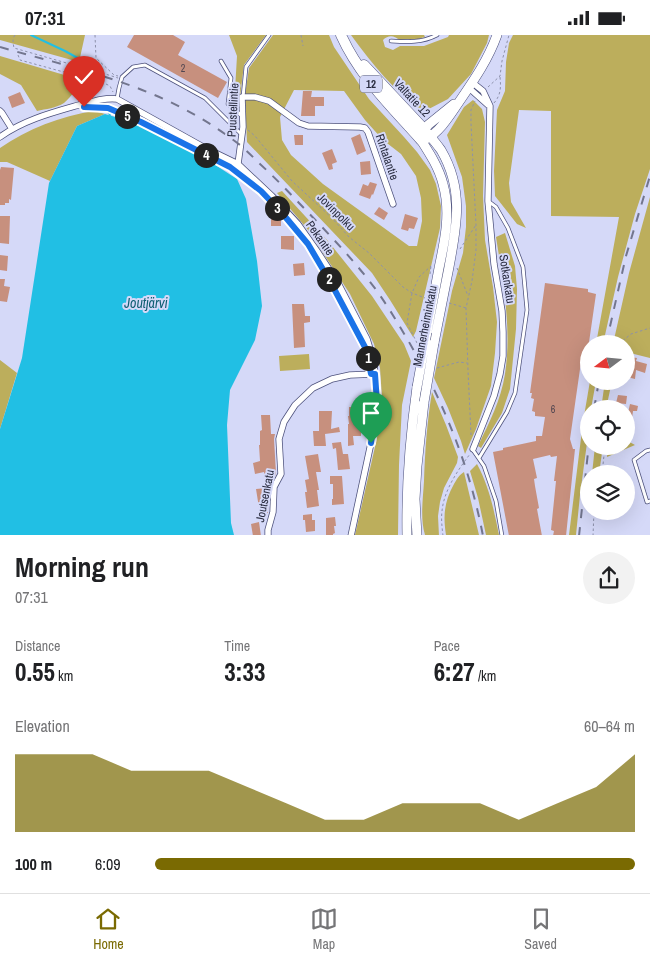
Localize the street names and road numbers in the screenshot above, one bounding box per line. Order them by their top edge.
road number: 12 [360,76,382,93]
street label: Valtatie 12 [390,76,434,120]
street label: Puustellintie [224,83,242,137]
street label: Rintalantie [372,132,402,182]
street label: Jovinpolku [314,190,358,234]
street label: Pekantie [302,217,338,259]
street label: Sotkankatu [495,253,519,305]
street label: Mannerheiminkatu [409,284,441,368]
street label: Joutsenkatu [252,468,278,524]

